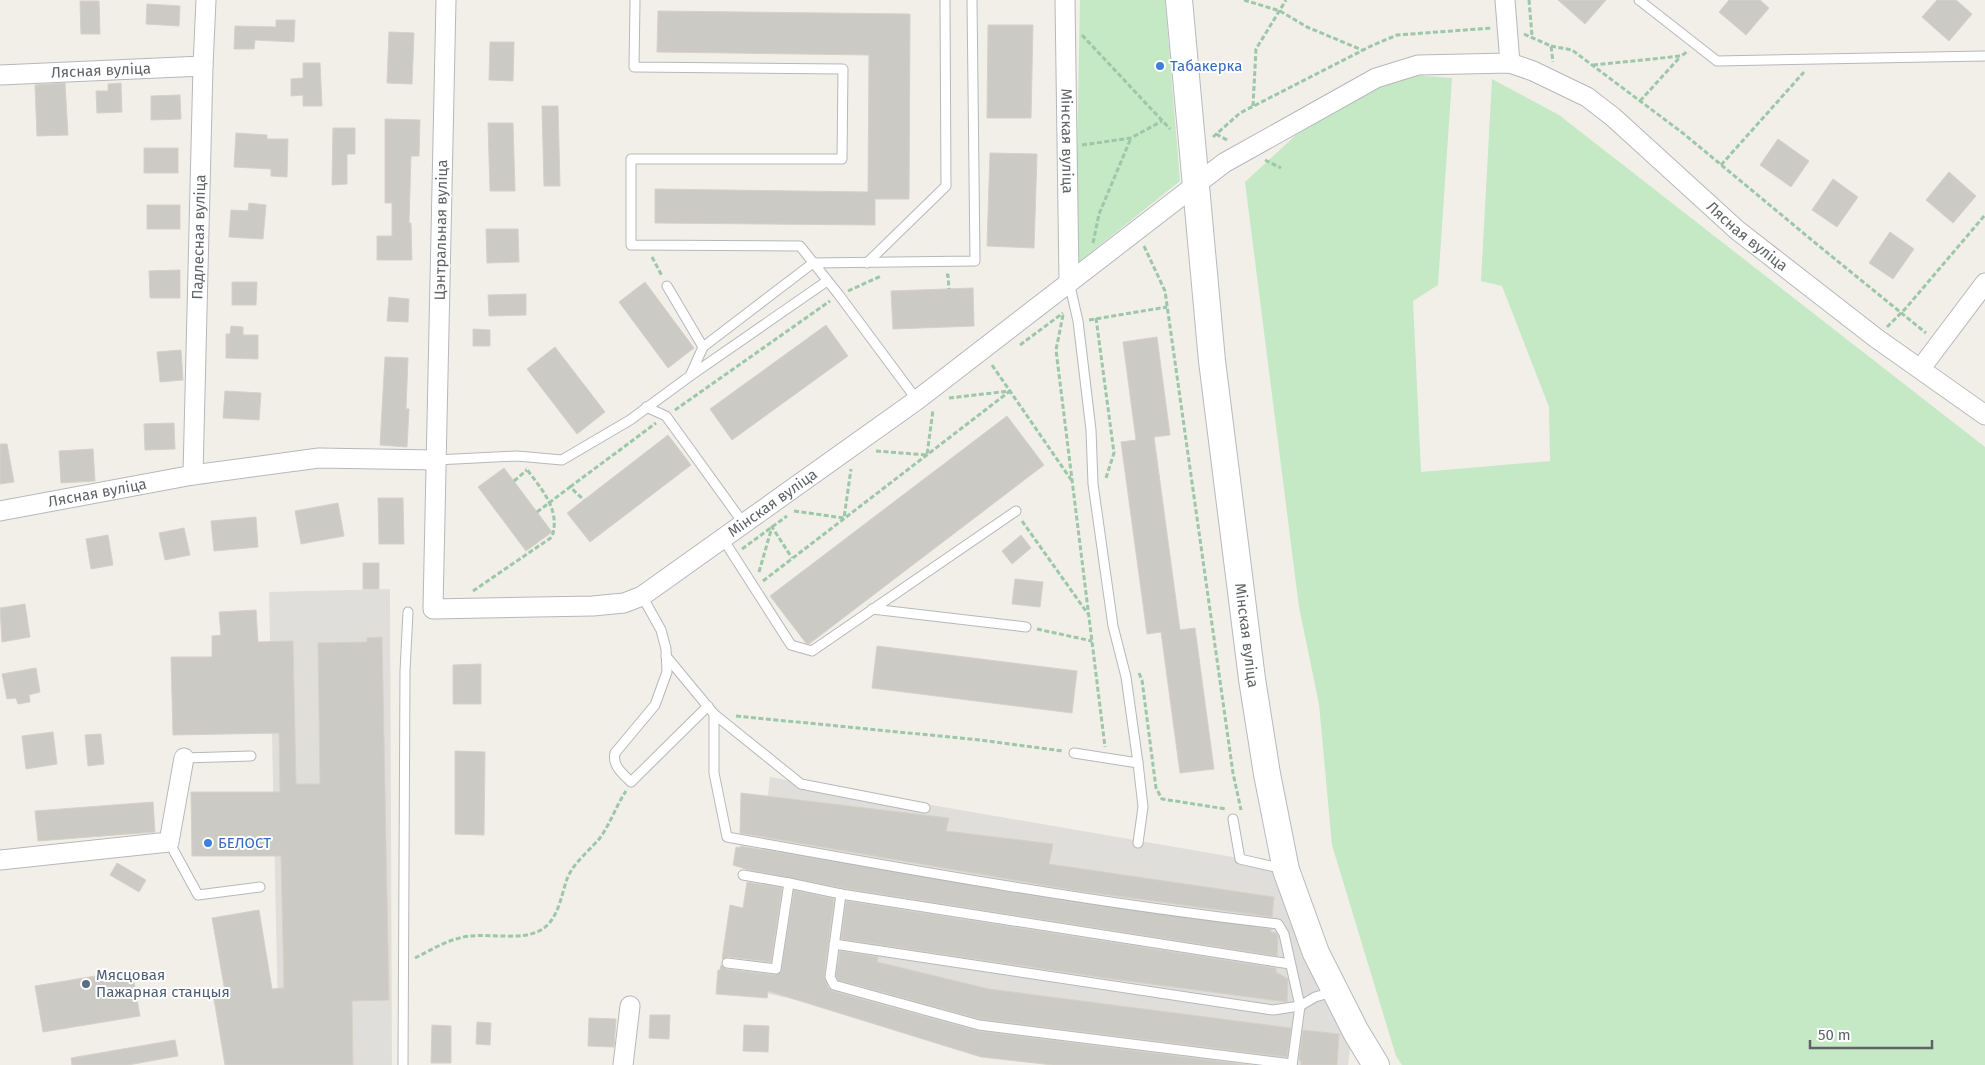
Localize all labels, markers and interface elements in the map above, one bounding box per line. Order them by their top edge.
place label: Табакерка [1170,57,1242,75]
street label: Лясная вуліца [51,59,151,82]
marker: Табакерка [1154,60,1166,72]
street label: Мінская вуліца [1057,88,1077,194]
street label: Цэнтральная вуліца [431,159,451,301]
street label: Падлесная вуліца [188,174,209,300]
street label: Лясная вуліца [1703,198,1791,275]
street label: Мінская вуліца [725,465,821,541]
street label: Лясная вуліца [47,475,148,511]
street label: Мінская вуліца [1231,582,1262,689]
place label: БЕЛОСТ [218,834,271,852]
marker: БЕЛОСТ [202,837,214,849]
place label: Мясцовая Пажарная станцыя [96,966,230,1001]
marker: Мясцовая Пажарная станцыя [80,978,92,990]
scale bar [1810,1018,1932,1050]
text: 50 m [1818,1026,1851,1044]

